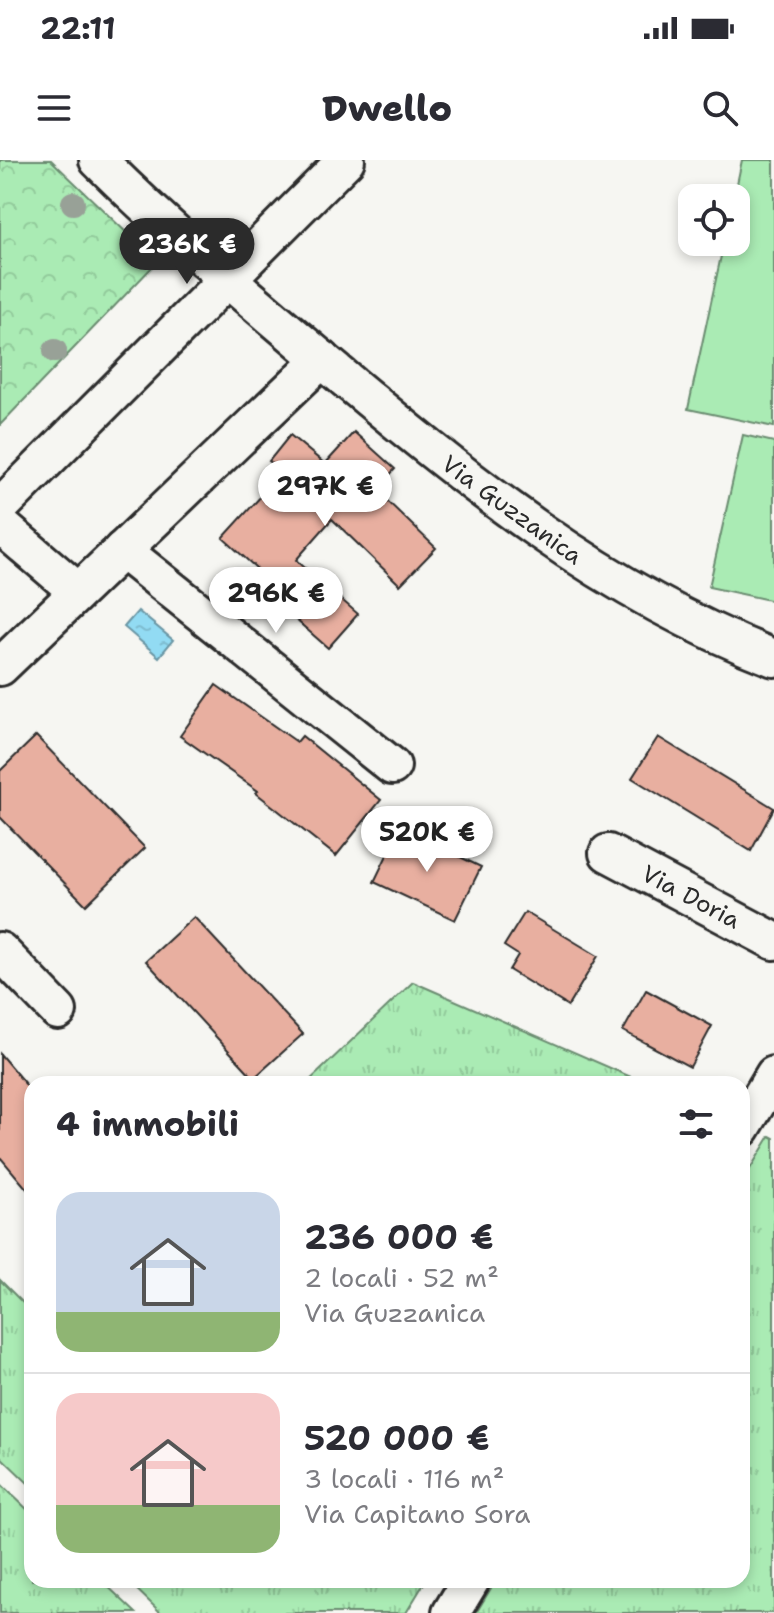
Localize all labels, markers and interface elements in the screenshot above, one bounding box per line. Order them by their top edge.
text: 22:11 [40,8,116,49]
text: Dwello [322,84,452,133]
icon: menu [32,86,76,130]
icon: search [698,86,742,130]
map controls [678,184,750,256]
button: locate [678,184,750,256]
pin: 236K € [122,218,252,286]
text: 236K € [137,226,237,261]
street label: Via Guzzanica [435,448,589,572]
pin: 297K € [260,460,390,528]
text: 297K € [276,468,374,503]
pin: 296K € [211,567,341,635]
text: 296K € [227,575,325,610]
pin: 520K € [362,806,492,874]
text: 520K € [379,814,475,849]
street label: Via Doria [636,858,746,936]
text: 4 immobili [56,1101,239,1147]
icon: filters [674,1102,718,1146]
text: 236 000 € [304,1214,493,1260]
icon: home [120,1224,216,1320]
text: 2 locali · 52 m² [304,1260,499,1295]
text: Via Guzzanica [304,1295,485,1330]
text: 520 000 € [304,1415,490,1461]
icon: home [120,1425,216,1521]
text: 3 locali · 116 m² [304,1461,504,1496]
text: Via Capitano Sora [304,1496,530,1531]

